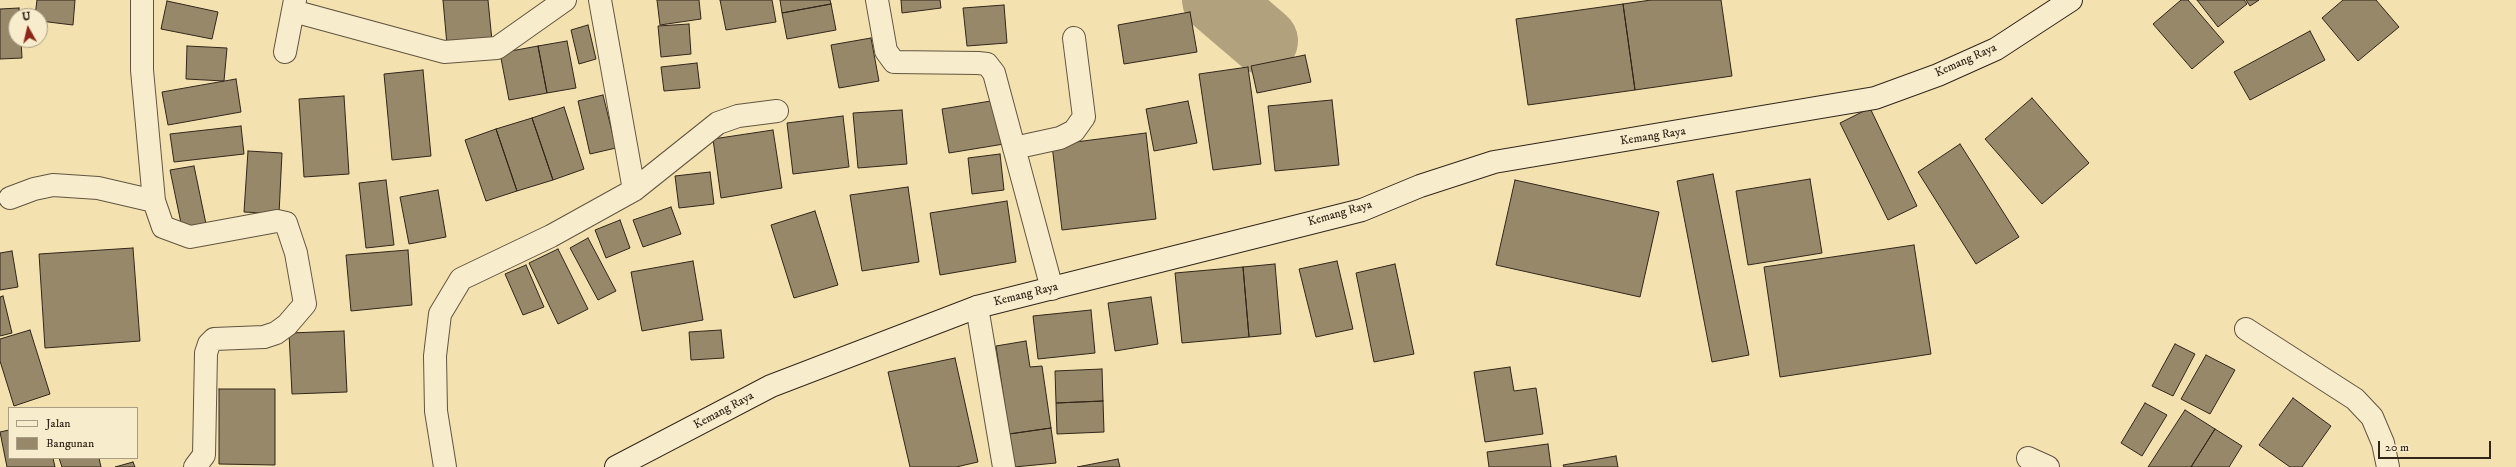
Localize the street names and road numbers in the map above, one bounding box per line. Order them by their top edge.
street label: Kemang Raya [1933,41,1999,81]
street label: Kemang Raya [1619,125,1687,149]
street label: Kemang Raya [1306,198,1374,230]
street label: Kemang Raya [992,280,1060,310]
street label: Kemang Raya [692,389,756,433]

